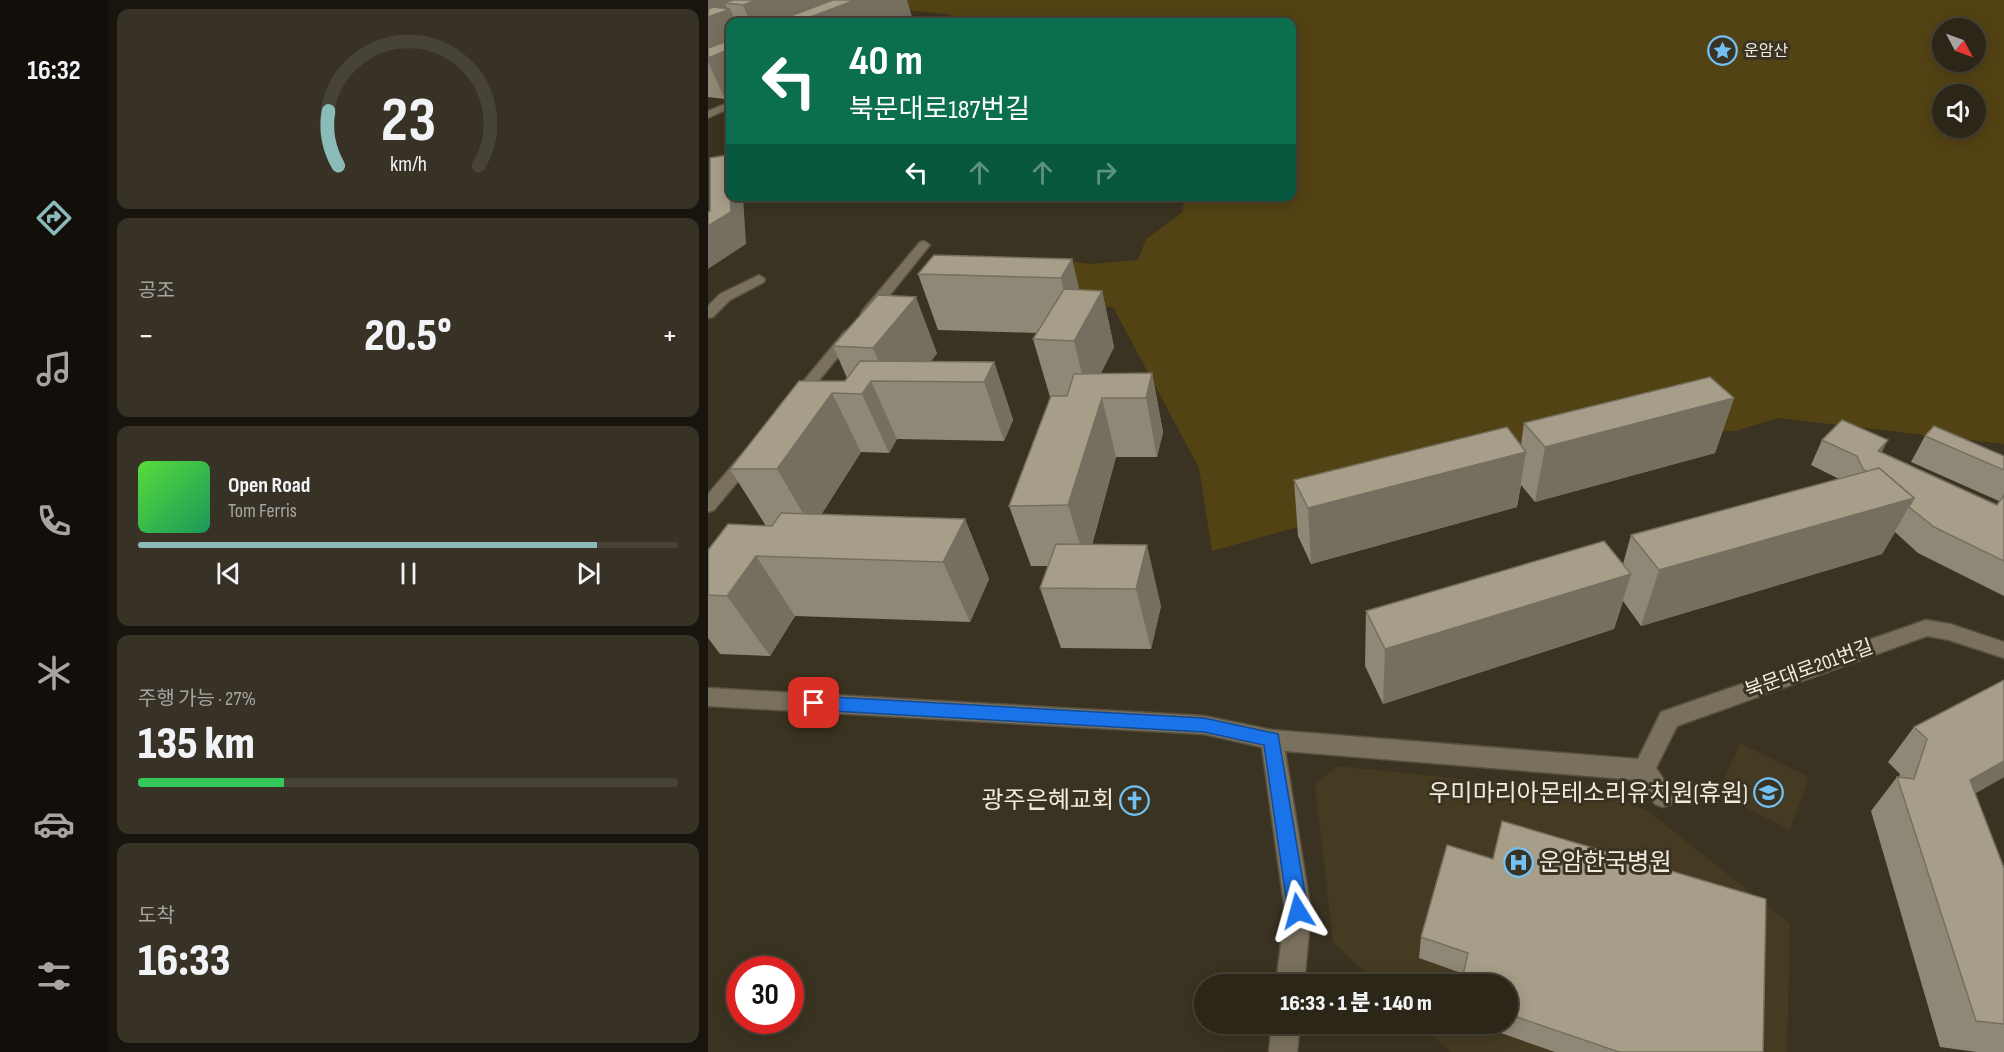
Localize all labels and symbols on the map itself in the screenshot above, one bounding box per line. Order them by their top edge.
north arrow [1932,18,1986,72]
place icon: 운암산 [1707,35,1739,67]
place label: 운암산 [1744,42,1788,61]
street label: 북문대로201번길 [1742,635,1876,703]
pin [788,677,839,728]
school or university icon: 우미마리아몬테소리유치원(휴원) [1753,777,1785,809]
place label: 우미마리아몬테소리유치원(휴원) [1428,779,1748,808]
church icon: 광주은혜교회 [1119,784,1151,816]
place label: 광주은혜교회 [982,786,1114,815]
hospital icon: 운암한국병원 [1502,846,1534,878]
place label: 운암한국병원 [1539,848,1671,877]
position arrow [1266,879,1330,943]
speed limit sign: 30 [726,956,804,1034]

